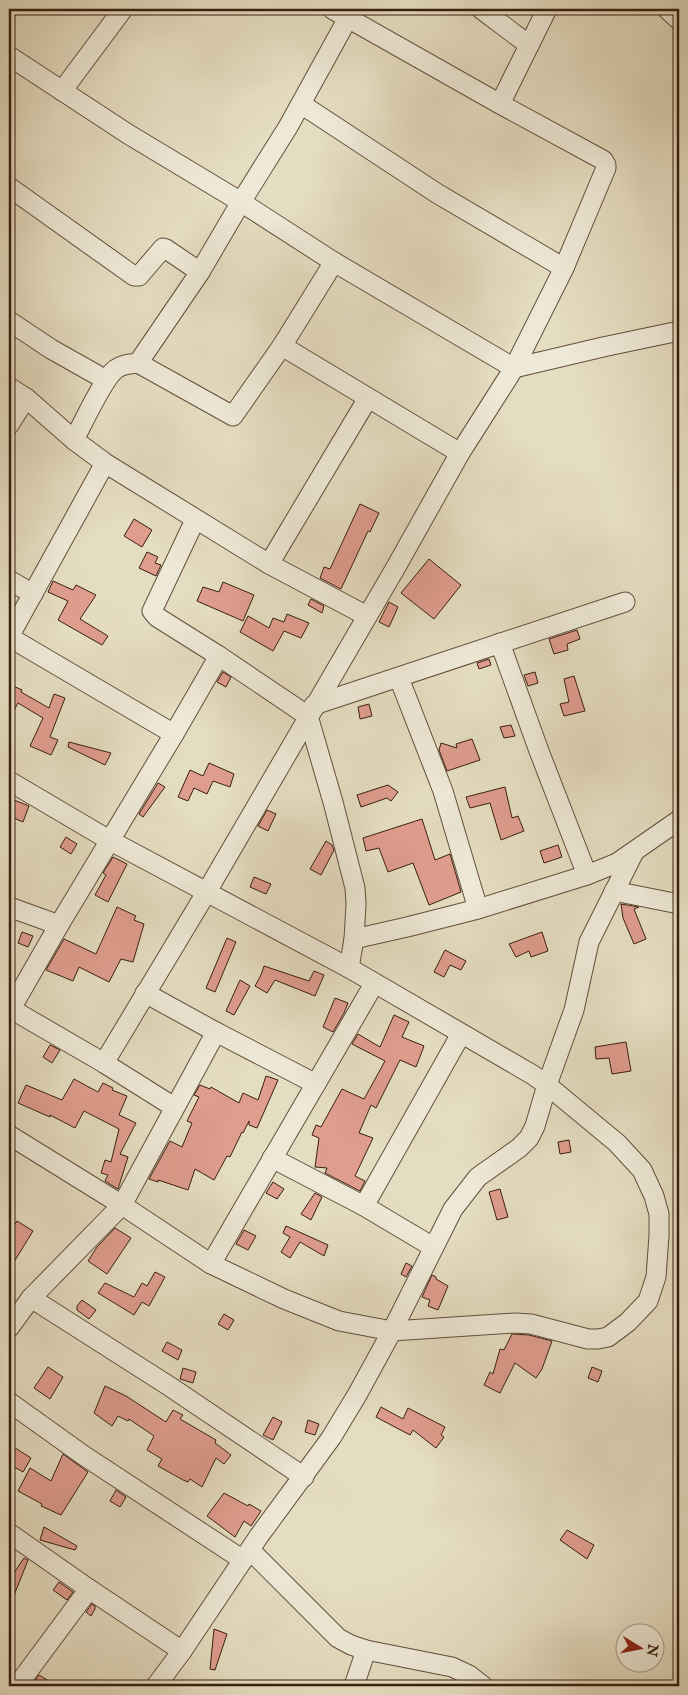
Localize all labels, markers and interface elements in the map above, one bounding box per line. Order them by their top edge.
north arrow [616,1622,666,1672]
text: N [642,1642,662,1658]

